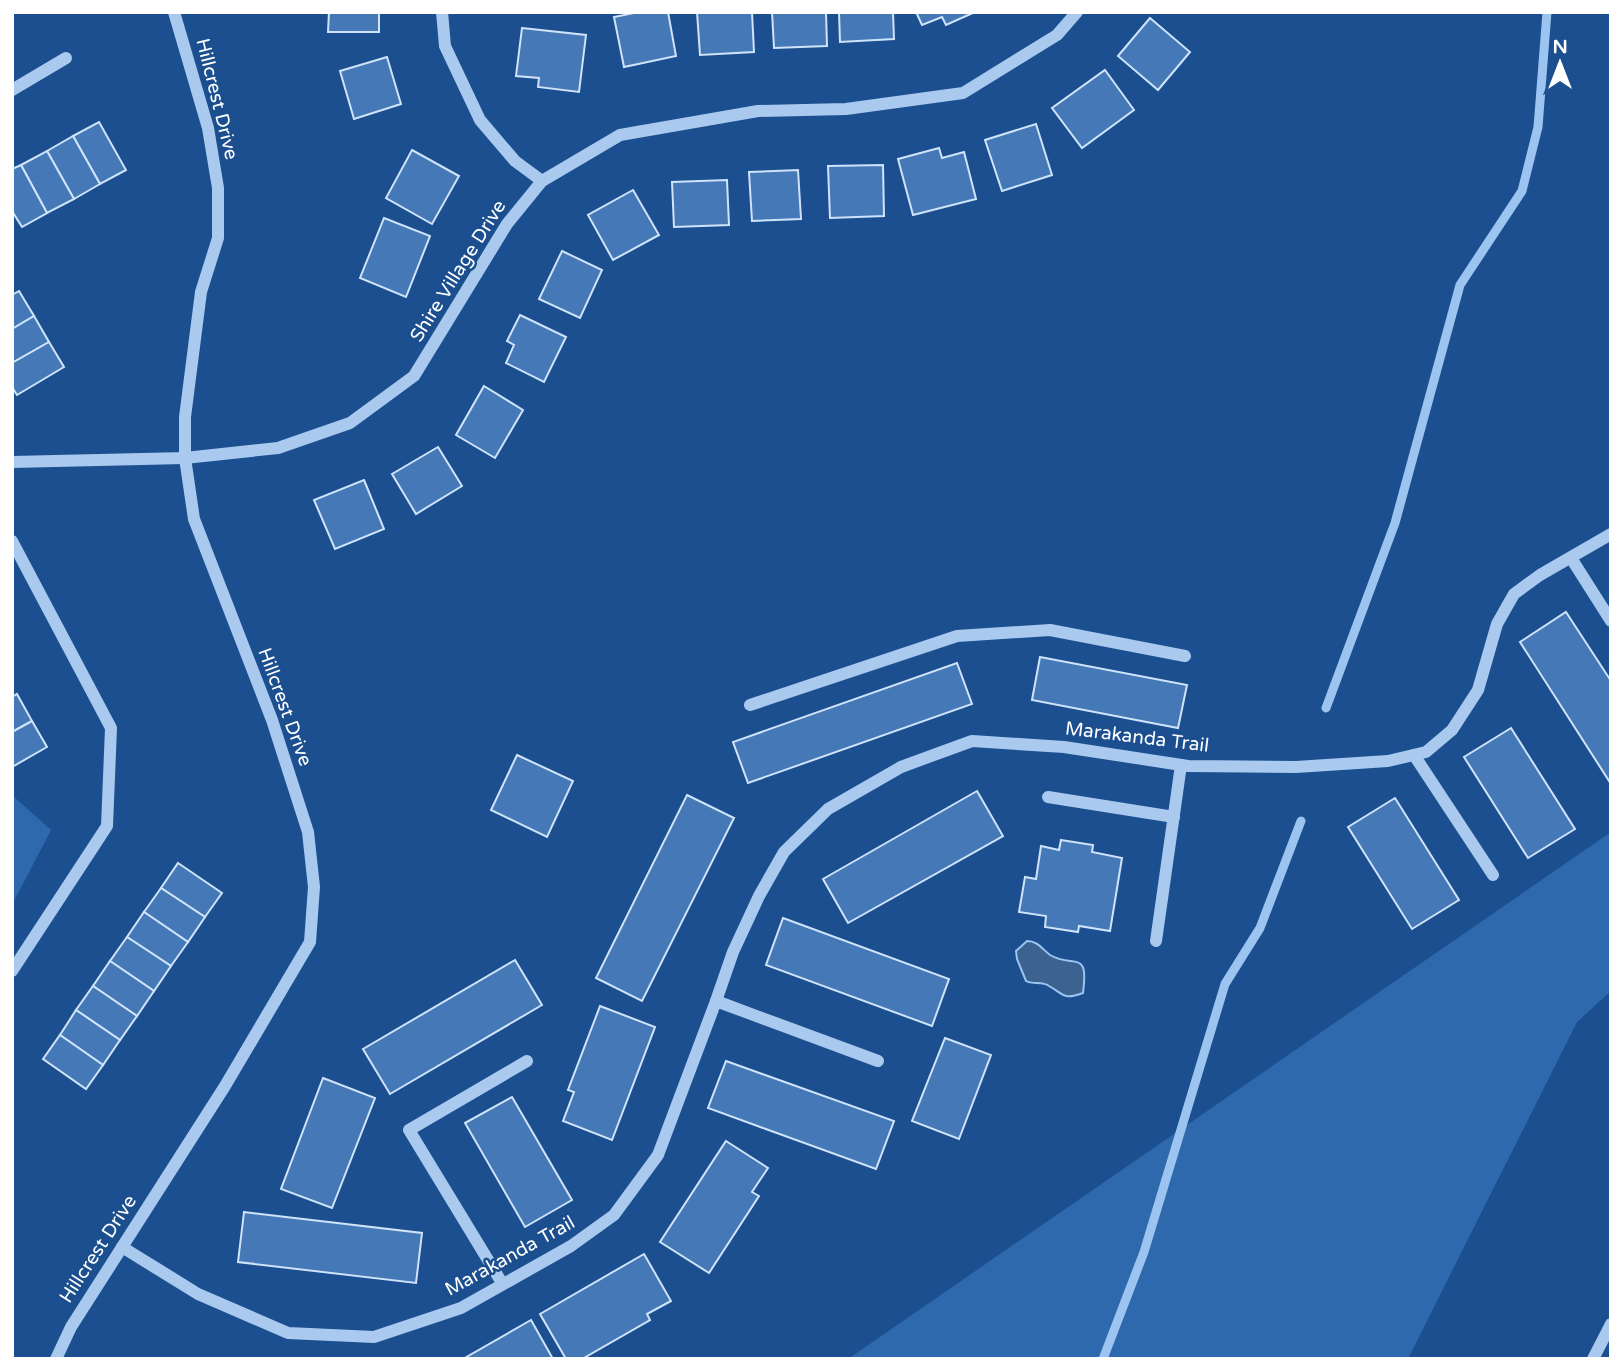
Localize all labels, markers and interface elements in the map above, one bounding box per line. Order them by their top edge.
north arrow [1525,28,1595,98]
street label: Hillcrest Drive [191,36,243,162]
text: N [1552,36,1568,58]
street label: Shire Village Drive [406,196,510,346]
street label: Hillcrest Drive [253,645,317,769]
street label: Marakanda Trail [1064,717,1210,757]
street label: Hillcrest Drive [55,1191,141,1307]
street label: Marakanda Trail [441,1211,579,1301]

